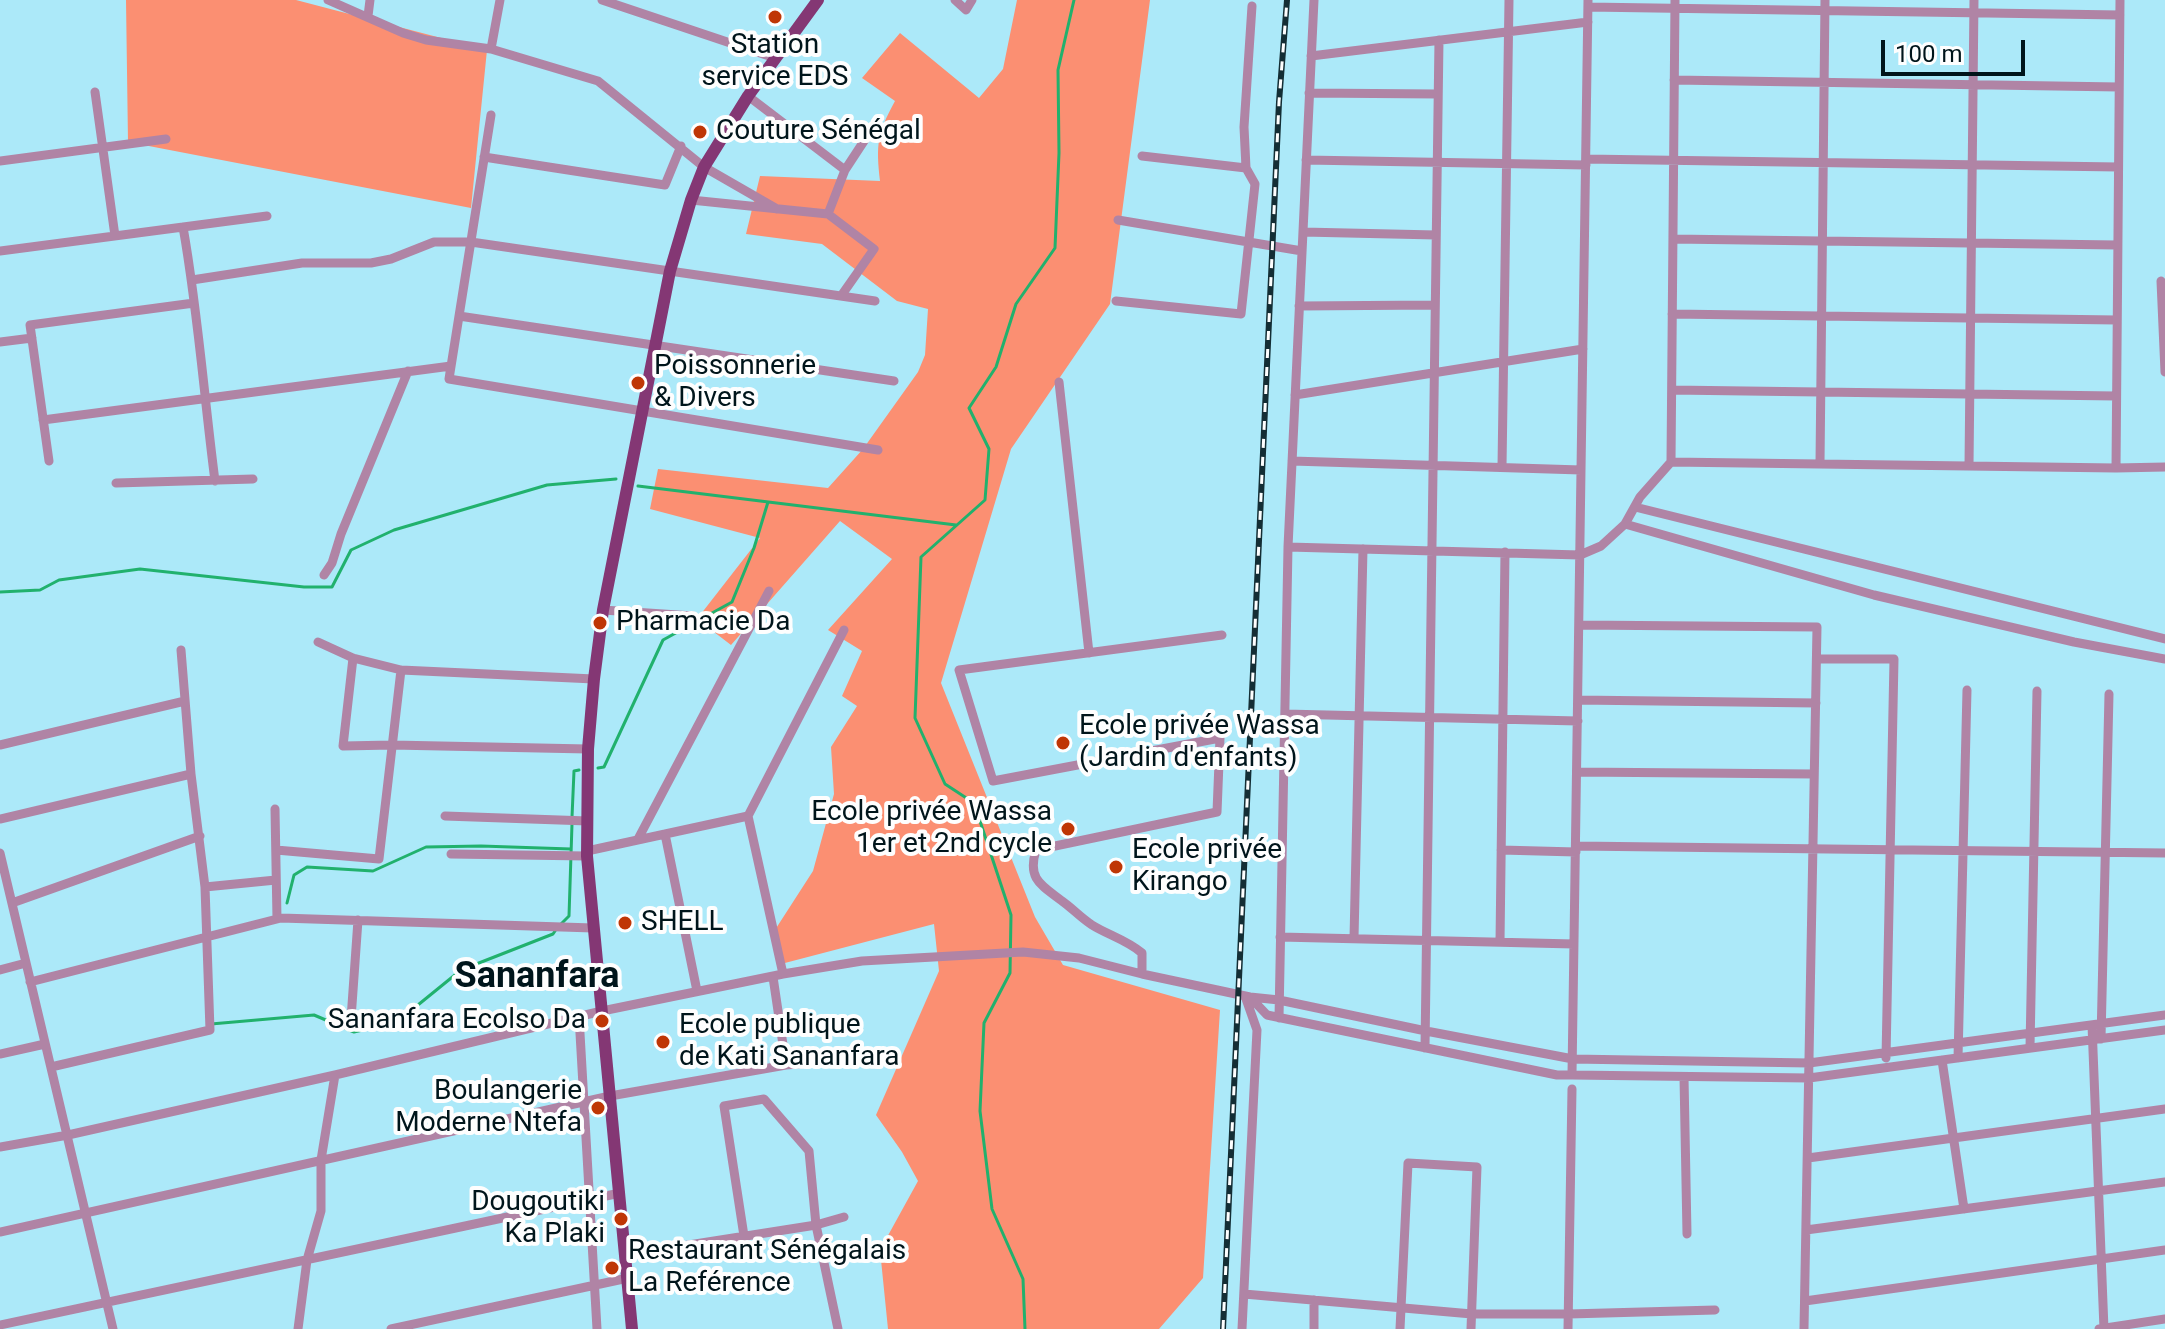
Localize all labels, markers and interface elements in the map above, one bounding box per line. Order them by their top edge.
marker: Station service EDS [766,8,784,26]
scale bar [1885,24,2029,74]
place label: Station service EDS [702,29,848,95]
text: 100 m [1895,40,1962,68]
place label: Couture Sénégal [716,115,921,149]
marker: Couture Sénégal [691,123,709,141]
place label: Poissonnerie & Divers [654,350,816,416]
marker: Poissonnerie & Divers [629,374,647,392]
place label: Pharmacie Da [616,606,790,640]
marker: Pharmacie Da [591,614,609,632]
place label: Ecole privée Wassa (Jardin d'enfants) [1079,710,1320,776]
marker: Ecole privée Wassa (Jardin d'enfants) [1054,734,1072,752]
place label: Ecole privée Wassa 1er et 2nd cycle [811,796,1052,862]
marker: Ecole privée Wassa 1er et 2nd cycle [1059,820,1077,838]
place label: Ecole privée Kirango [1132,834,1282,900]
marker: Ecole privée Kirango [1107,858,1125,876]
place label: SHELL [641,906,724,940]
marker: SHELL [616,914,634,932]
district label: Sananfara [454,956,620,1000]
place label: Sananfara Ecolso Da [328,1004,586,1038]
place label: Ecole publique de Kati Sananfara [679,1009,899,1075]
marker: Sananfara Ecolso Da [593,1012,611,1030]
marker: Ecole publique de Kati Sananfara [654,1033,672,1051]
place label: Boulangerie Moderne Ntefa [395,1075,582,1141]
marker: Boulangerie Moderne Ntefa [589,1099,607,1117]
place label: Dougoutiki Ka Plaki [471,1186,605,1252]
marker: Dougoutiki Ka Plaki [612,1210,630,1228]
place label: Restaurant Sénégalais La Reférence [628,1235,906,1301]
marker: Restaurant Sénégalais La Reférence [603,1259,621,1277]

